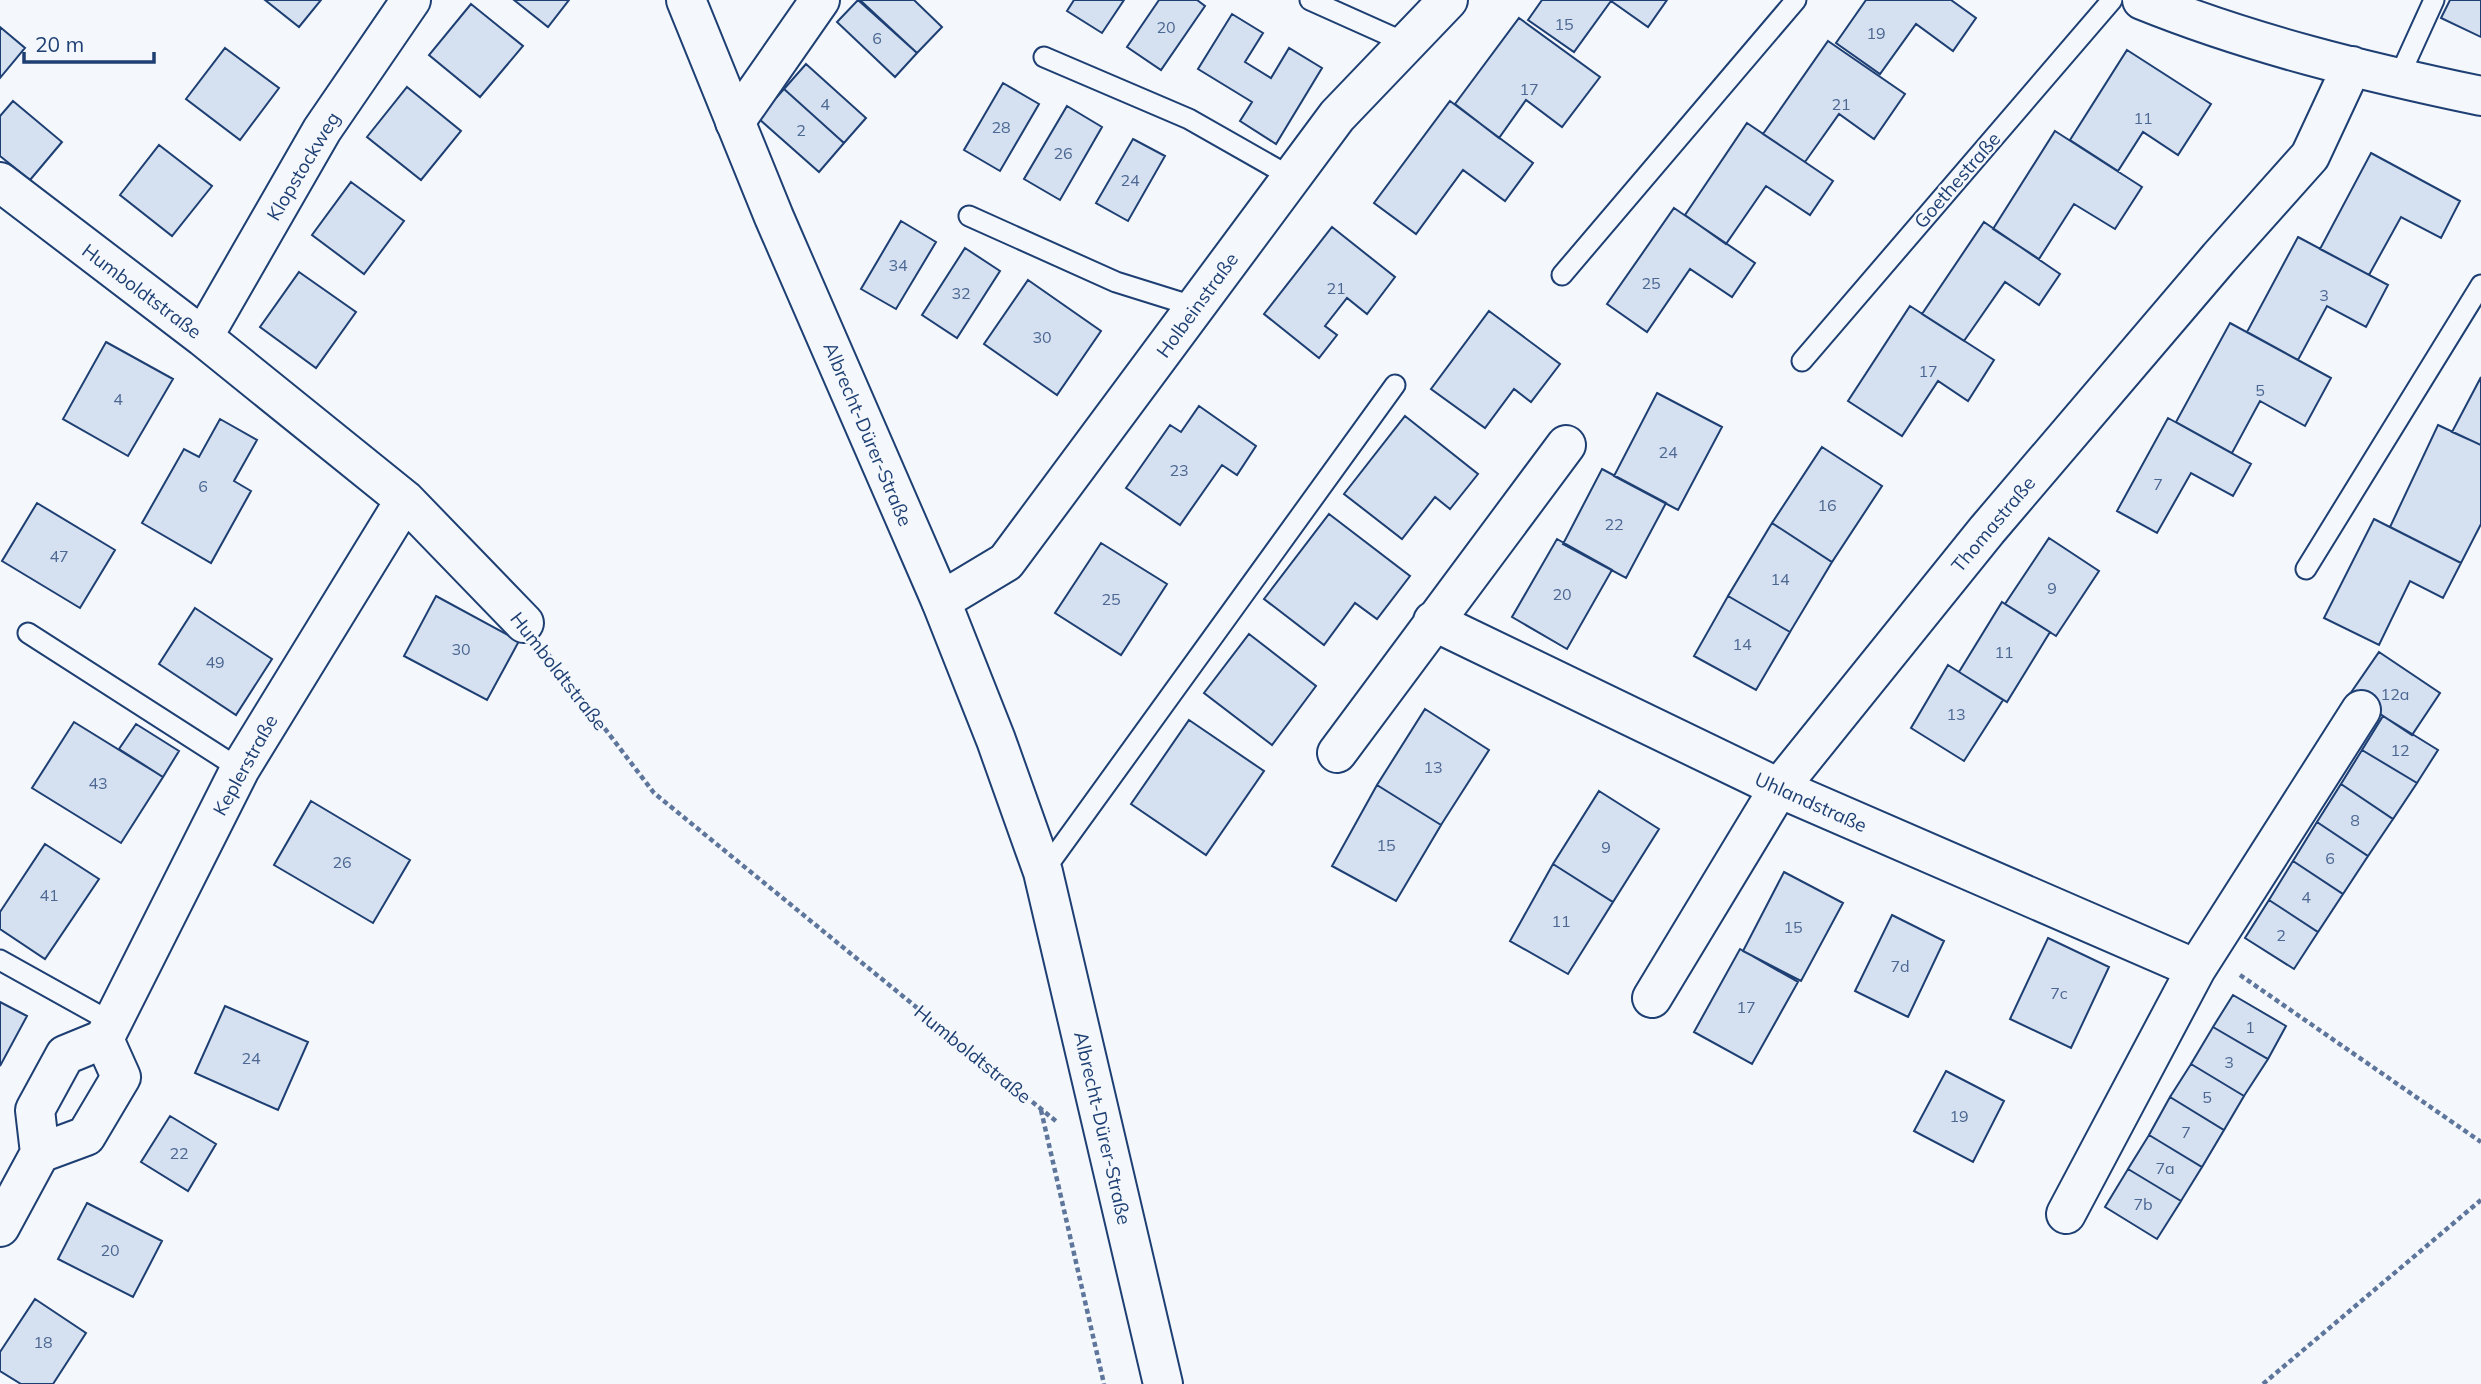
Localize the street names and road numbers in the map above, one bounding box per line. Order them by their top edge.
street label: Klopstockweg [261,107,345,225]
street label: Goethestraße [1909,127,2005,233]
street label: Humboldtstraße [77,238,207,344]
street label: Holbeinstraße [1151,248,1243,362]
street label: Albrecht-Dürer-Straße [818,338,918,530]
street label: Thomastraße [1946,471,2040,577]
street label: Humboldtstraße [505,607,613,735]
street label: Keplerstraße [207,710,283,820]
street label: Uhlandstraße [1751,767,1871,837]
street label: Humboldtstraße [910,999,1036,1109]
street label: Albrecht-Dürer-Straße [1069,1029,1137,1227]

